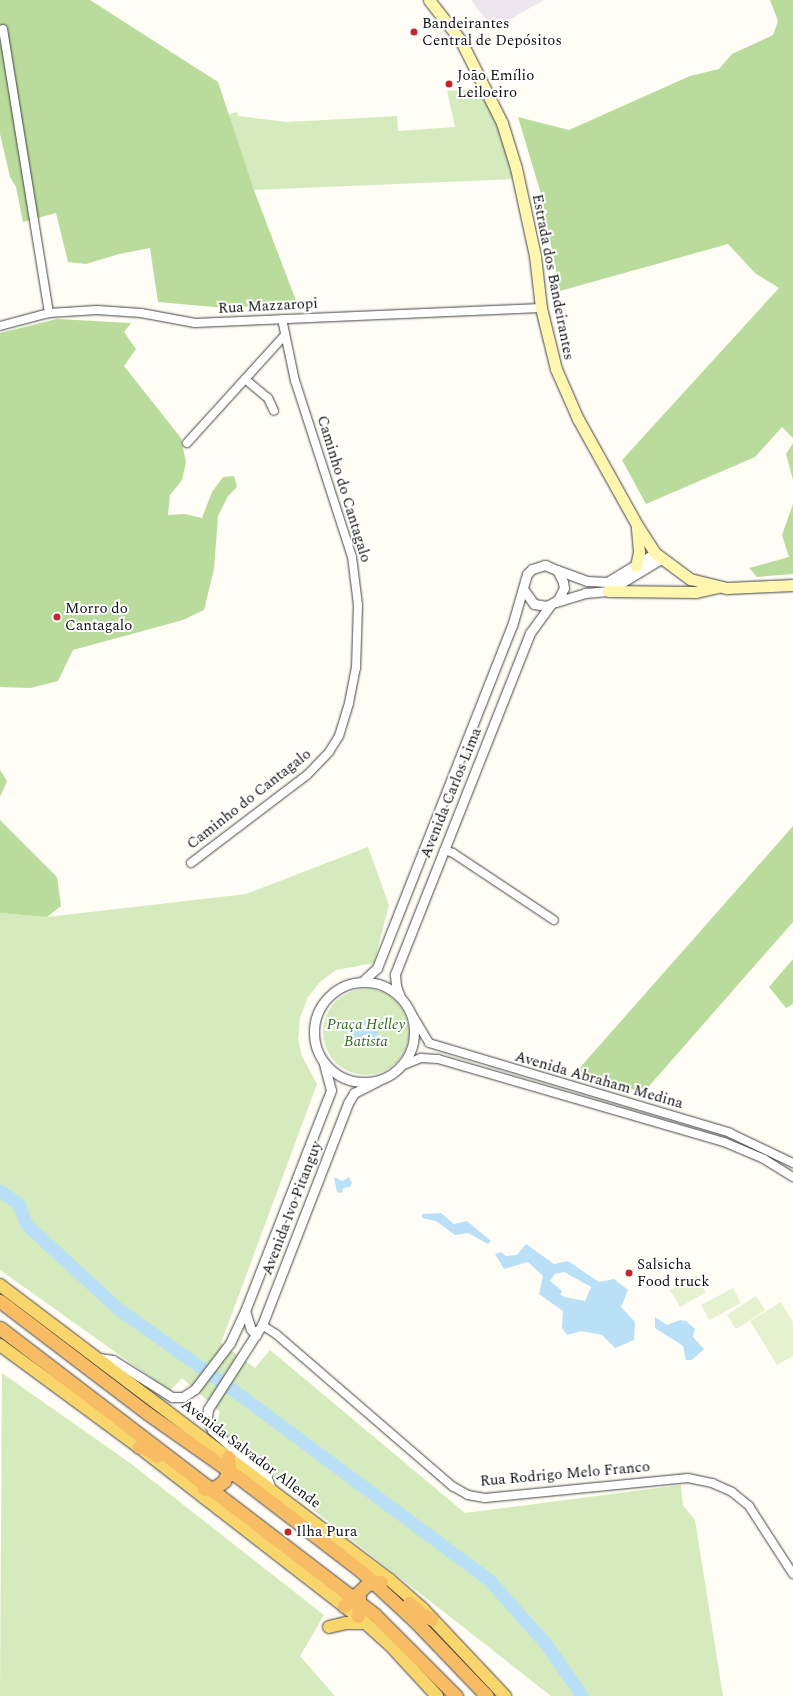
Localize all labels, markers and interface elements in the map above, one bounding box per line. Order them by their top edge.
place label: Bandeirantes Central de Depósitos [422,14,562,49]
marker: Bandeirantes Central de Depósitos [409,27,419,37]
place label: João Emílio Leiloeiro [457,66,534,101]
marker: João Emílio Leiloeiro [444,79,454,89]
street label: Estrada dos Bandeirantes [528,192,578,362]
street label: Rua Mazzaropi [218,294,318,318]
street label: Caminho do Cantagalo [313,413,375,565]
place label: Morro do Cantagalo [65,599,132,634]
marker: Morro do Cantagalo [52,612,62,622]
street label: Avenida Carlos Lima [417,725,485,861]
street label: Caminho do Cantagalo [183,745,315,853]
park label: Praça Helley Batista [327,1015,405,1050]
street label: Avenida Abraham Medina [513,1047,685,1113]
street label: Avenida Ivo Pitanguy [258,1138,326,1278]
place label: Salsicha Food truck [637,1255,710,1290]
marker: Salsicha Food truck [624,1268,634,1278]
street label: Avenida Salvador Allende [178,1396,324,1512]
street label: Rua Rodrigo Melo Franco [479,1458,651,1490]
place label: Ilha Pura [296,1523,357,1541]
marker: Ilha Pura [283,1527,293,1537]

